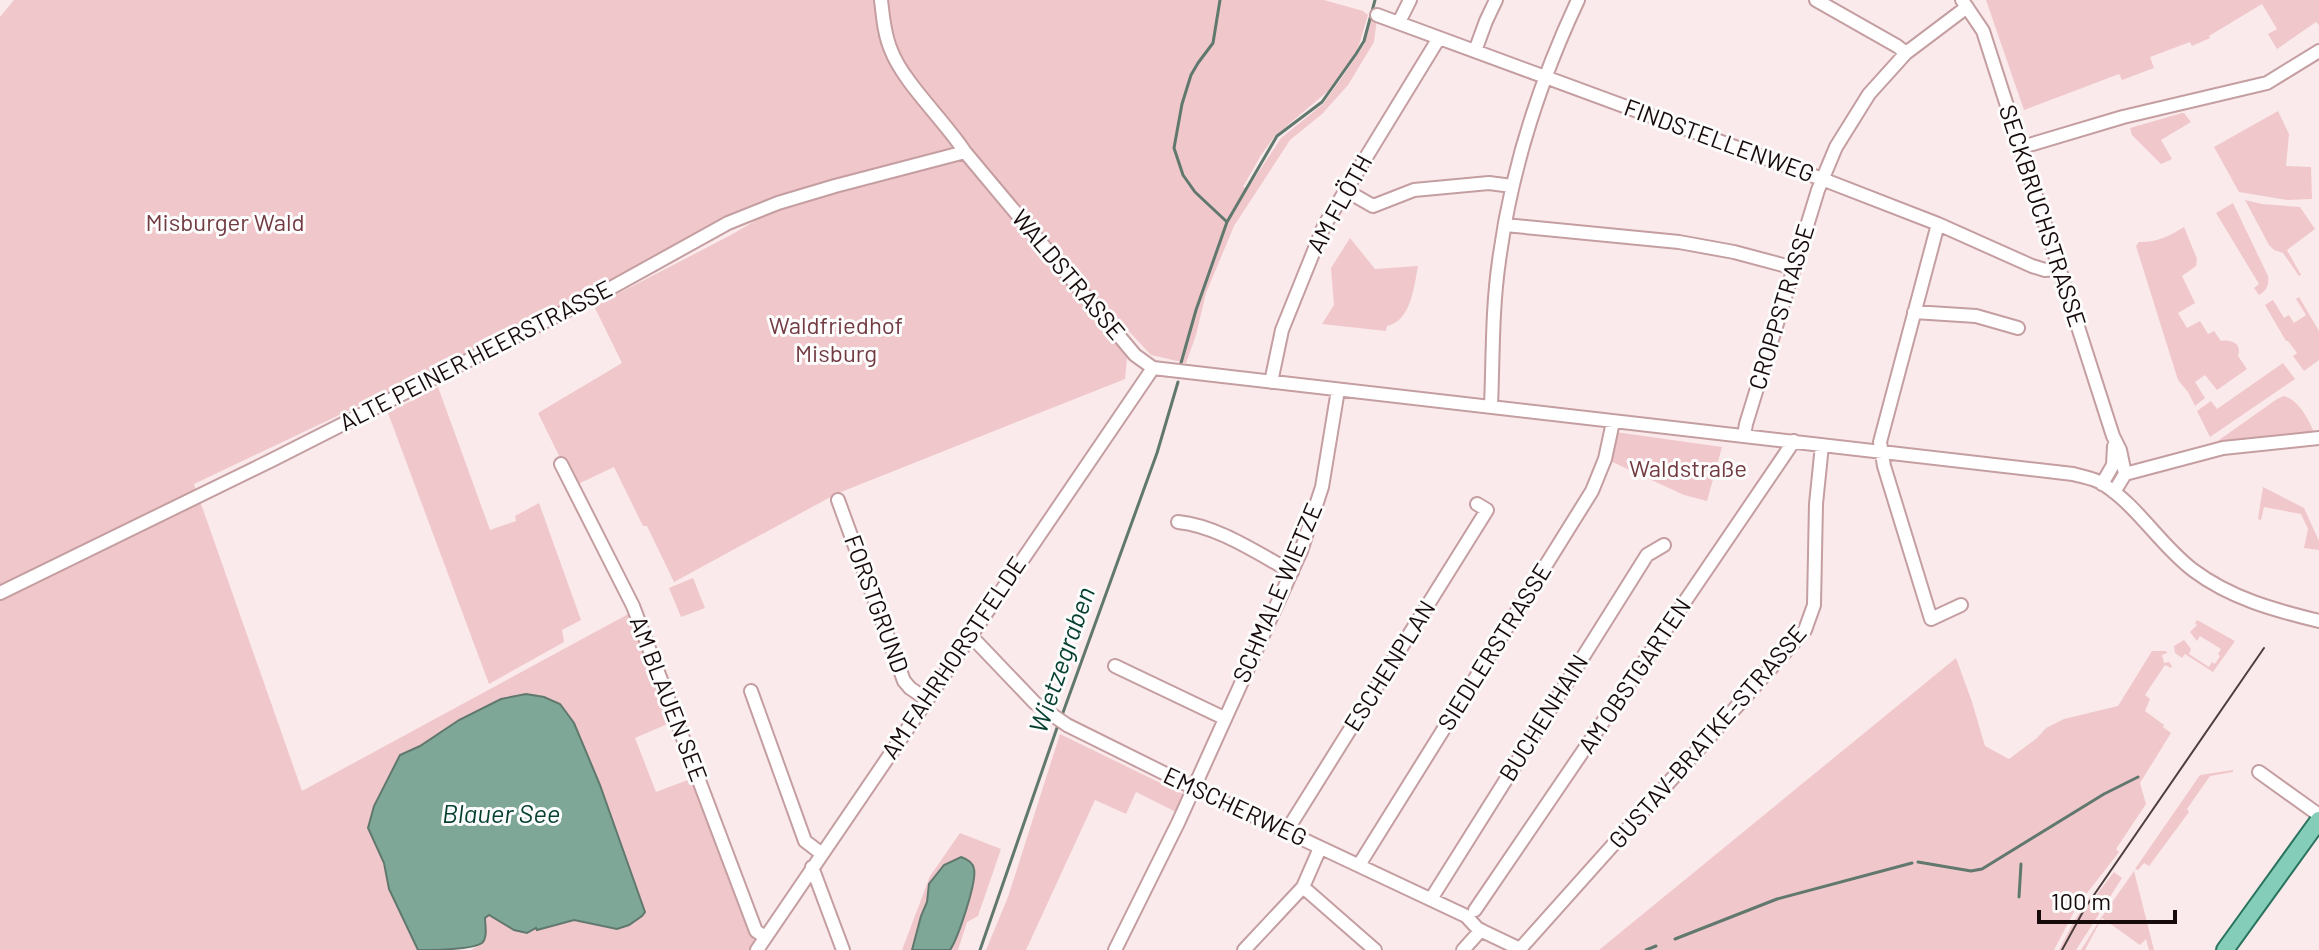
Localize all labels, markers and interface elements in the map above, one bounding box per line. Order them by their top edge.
street label: FINDSTELLENWEG [1620,92,1819,187]
street label: SECKBRUCHSTRASSE [1994,101,2093,330]
street label: AM FLÖTH [1300,149,1378,257]
street label: WALDSTRASSE [1006,203,1132,345]
park label: Misburger Wald [145,207,305,236]
street label: CROPPSTRASSE [1742,220,1820,393]
street label: ALTE PEINER HEERSTRASSE [334,273,617,436]
park label: Waldfriedhof Misburg [769,310,903,367]
park label: Waldstraße [1629,453,1747,482]
street label: SCHMALE WIETZE [1226,498,1328,687]
street label: FORSTGRUND [839,530,916,677]
street label: AM FAHRHORSTFELDE [874,551,1031,764]
street label: SIEDLERSTRASSE [1431,557,1557,735]
water label: Wietzegraben [1021,582,1100,737]
street label: AM OBSTGARTEN [1571,592,1696,758]
street label: ESCHENPLAN [1337,594,1440,736]
street label: AM BLAUEN SEE [625,612,714,785]
street label: GUSTAV-BRATKE-STRASSE [1602,618,1812,854]
street label: BUCHENHAIN [1492,648,1593,786]
street label: EMSCHERWEG [1159,760,1312,852]
water label: Blauer See [442,797,560,828]
scale bar [2039,874,2175,924]
text: 100 m [2051,886,2111,915]

